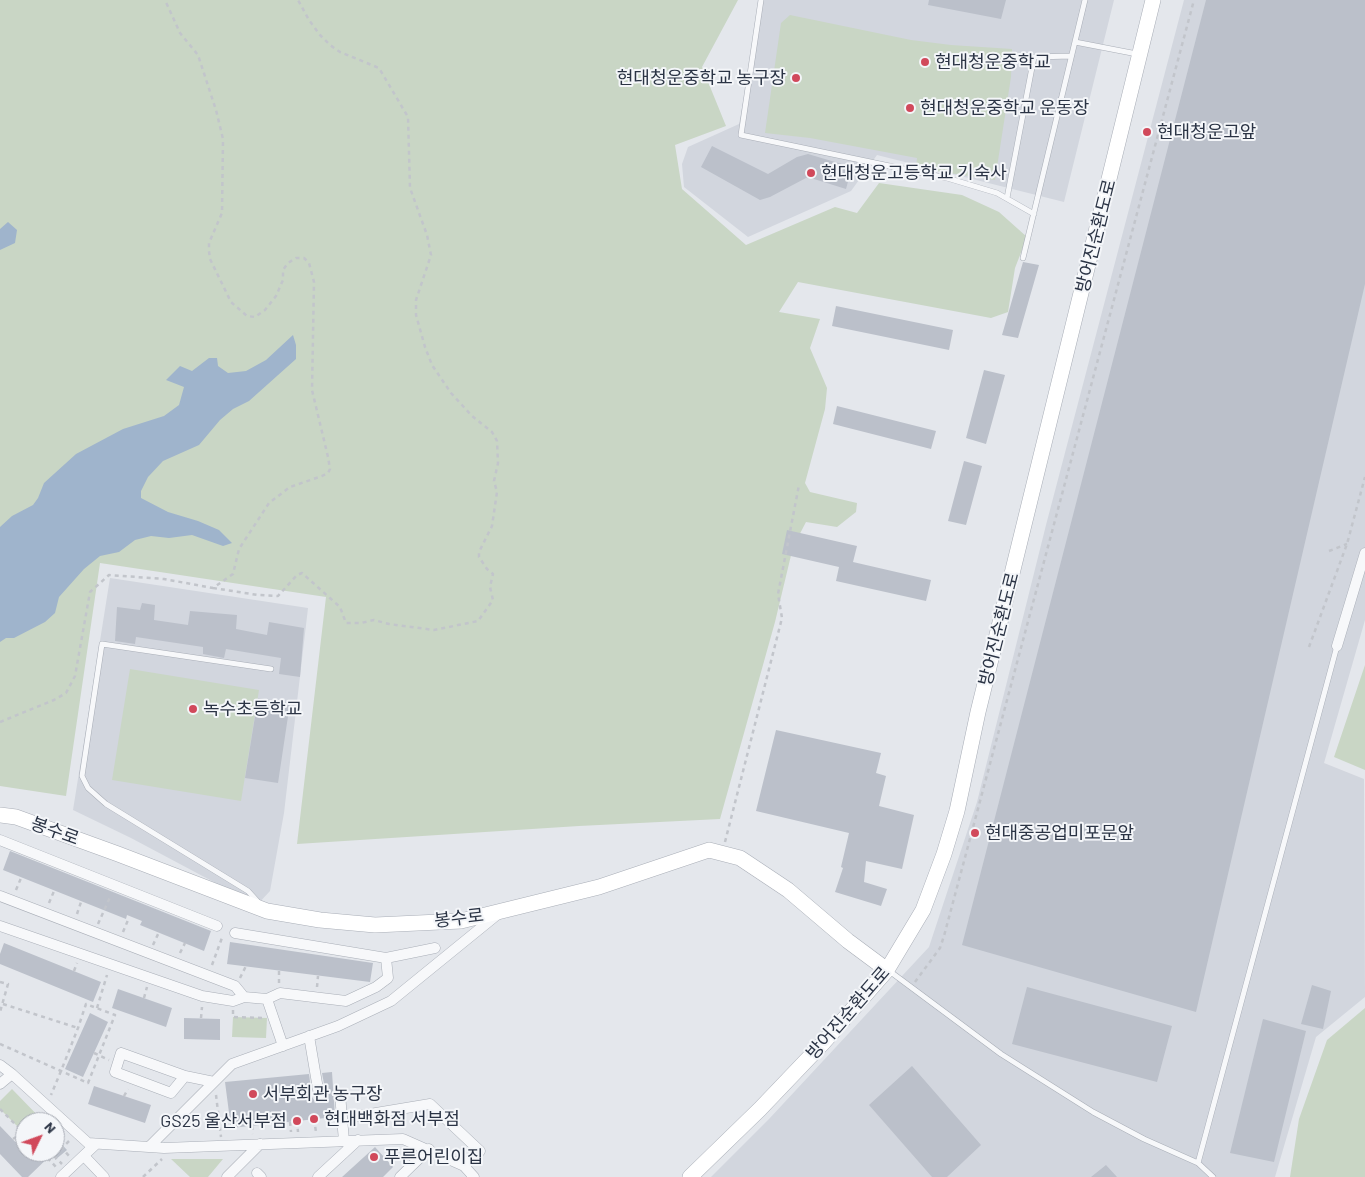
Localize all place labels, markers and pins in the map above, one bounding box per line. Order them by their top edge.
place label: 현대청운중학교 [935,51,1051,73]
marker: 현대청운중학교 [919,56,931,68]
place label: 현대청운중학교 농구장 [617,67,786,89]
marker: 현대청운중학교 농구장 [790,72,802,84]
place label: 현대청운중학교 운동장 [920,97,1089,119]
marker: 현대청운중학교 운동장 [904,102,916,114]
place label: 현대청운고앞 [1157,121,1256,143]
marker: 현대청운고앞 [1141,126,1153,138]
place label: 현대청운고등학교 기숙사 [821,162,1007,184]
marker: 현대청운고등학교 기숙사 [805,167,817,179]
place label: 녹수초등학교 [203,698,302,720]
marker: 녹수초등학교 [187,703,199,715]
place label: 현대중공업미포문앞 [985,822,1134,844]
marker: 현대중공업미포문앞 [969,827,981,839]
place label: 서부회관 농구장 [263,1083,383,1105]
marker: 서부회관 농구장 [247,1088,259,1100]
place label: 현대백화점 서부점 [324,1108,460,1130]
place label: GS25 울산서부점 [160,1110,287,1132]
marker: 현대백화점 서부점 [308,1113,320,1125]
marker: GS25 울산서부점 [291,1115,303,1127]
place label: 푸른어린이집 [384,1146,483,1168]
marker: 푸른어린이집 [368,1151,380,1163]

